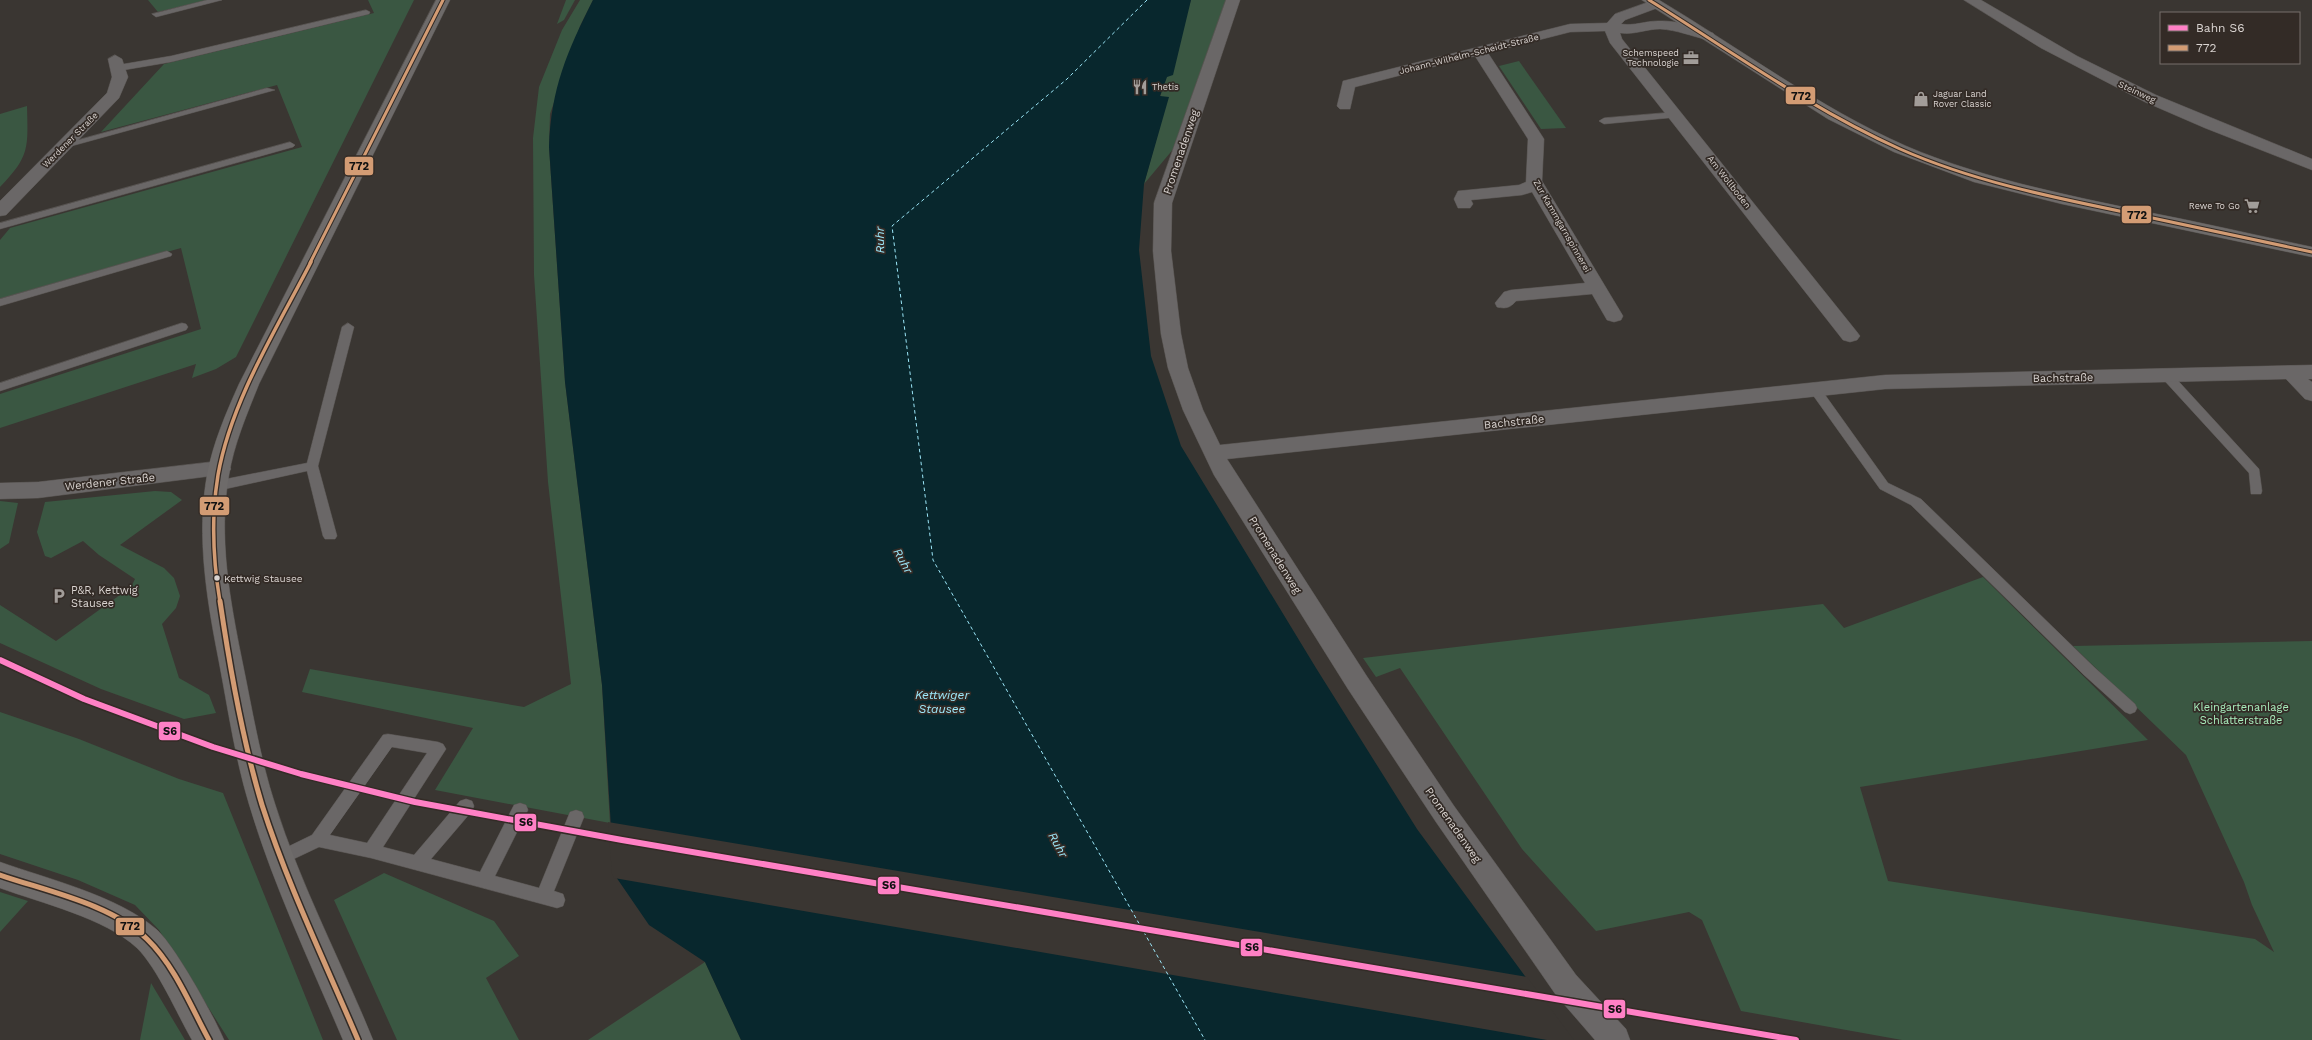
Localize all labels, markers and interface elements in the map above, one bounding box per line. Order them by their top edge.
legend [2160,12,2300,64]
text: Bahn S6 [2196,21,2245,35]
street label: Johann-Wilhelm-Scheidt-Straße [1398,32,1540,76]
text: 772 [2196,41,2216,55]
place label: Schemspeed Technologie [1622,48,1679,68]
office icon: Schemspeed Technologie [1682,49,1700,67]
restaurant icon: Thetis [1131,78,1149,96]
street label: Steinweg [2117,79,2157,105]
place label: Thetis [1152,82,1179,92]
line badge: 772 [1785,86,1816,105]
place label: Jaguar Land Rover Classic [1933,89,1992,109]
text: 772 [1791,90,1811,103]
shop icon: Jaguar Land Rover Classic [1912,90,1930,108]
street label: Promenadenweg [1160,108,1202,196]
street label: Werdener Straße [40,110,100,170]
street label: Am Wollboden [1705,154,1753,210]
line badge: 772 [344,156,374,176]
text: 772 [349,160,369,173]
street label: Zur Kammgarnspinnerei [1531,178,1593,274]
supermarket icon: Rewe To Go [2243,197,2261,215]
place label: Rewe To Go [2189,201,2240,211]
line badge: 772 [2121,205,2152,224]
text: 772 [2127,209,2147,222]
water label: Ruhr [873,225,887,253]
street label: Bachstraße [2033,371,2093,385]
street label: Bachstraße [1483,412,1545,432]
street label: Werdener Straße [64,471,156,493]
line badge: 772 [199,496,230,516]
text: 772 [204,500,224,513]
street label: Promenadenweg [1246,514,1304,596]
water label: Ruhr [890,546,916,577]
marker: Kettwig Stausee [212,573,222,583]
place label: Kettwig Stausee [224,573,303,584]
place label: P&R, Kettwig Stausee [71,584,138,610]
parking icon: P&R, Kettwig Stausee [50,587,68,605]
water label: Kettwiger Stausee [915,688,970,716]
park label: Kleingartenanlage Schlatterstraße [2193,701,2289,727]
line badge: S6 [158,721,181,741]
text: S6 [163,725,177,738]
street label: Promenadenweg [1422,785,1484,865]
line badge: S6 [514,813,537,832]
text: S6 [519,816,533,829]
water label: Ruhr [1045,830,1071,861]
line badge: S6 [877,876,900,895]
text: S6 [882,879,896,892]
line badge: 772 [115,917,145,936]
text: 772 [120,920,140,933]
line badge: S6 [1240,938,1263,957]
text: S6 [1245,941,1259,954]
line badge: S6 [1603,999,1626,1019]
text: S6 [1608,1003,1622,1016]

